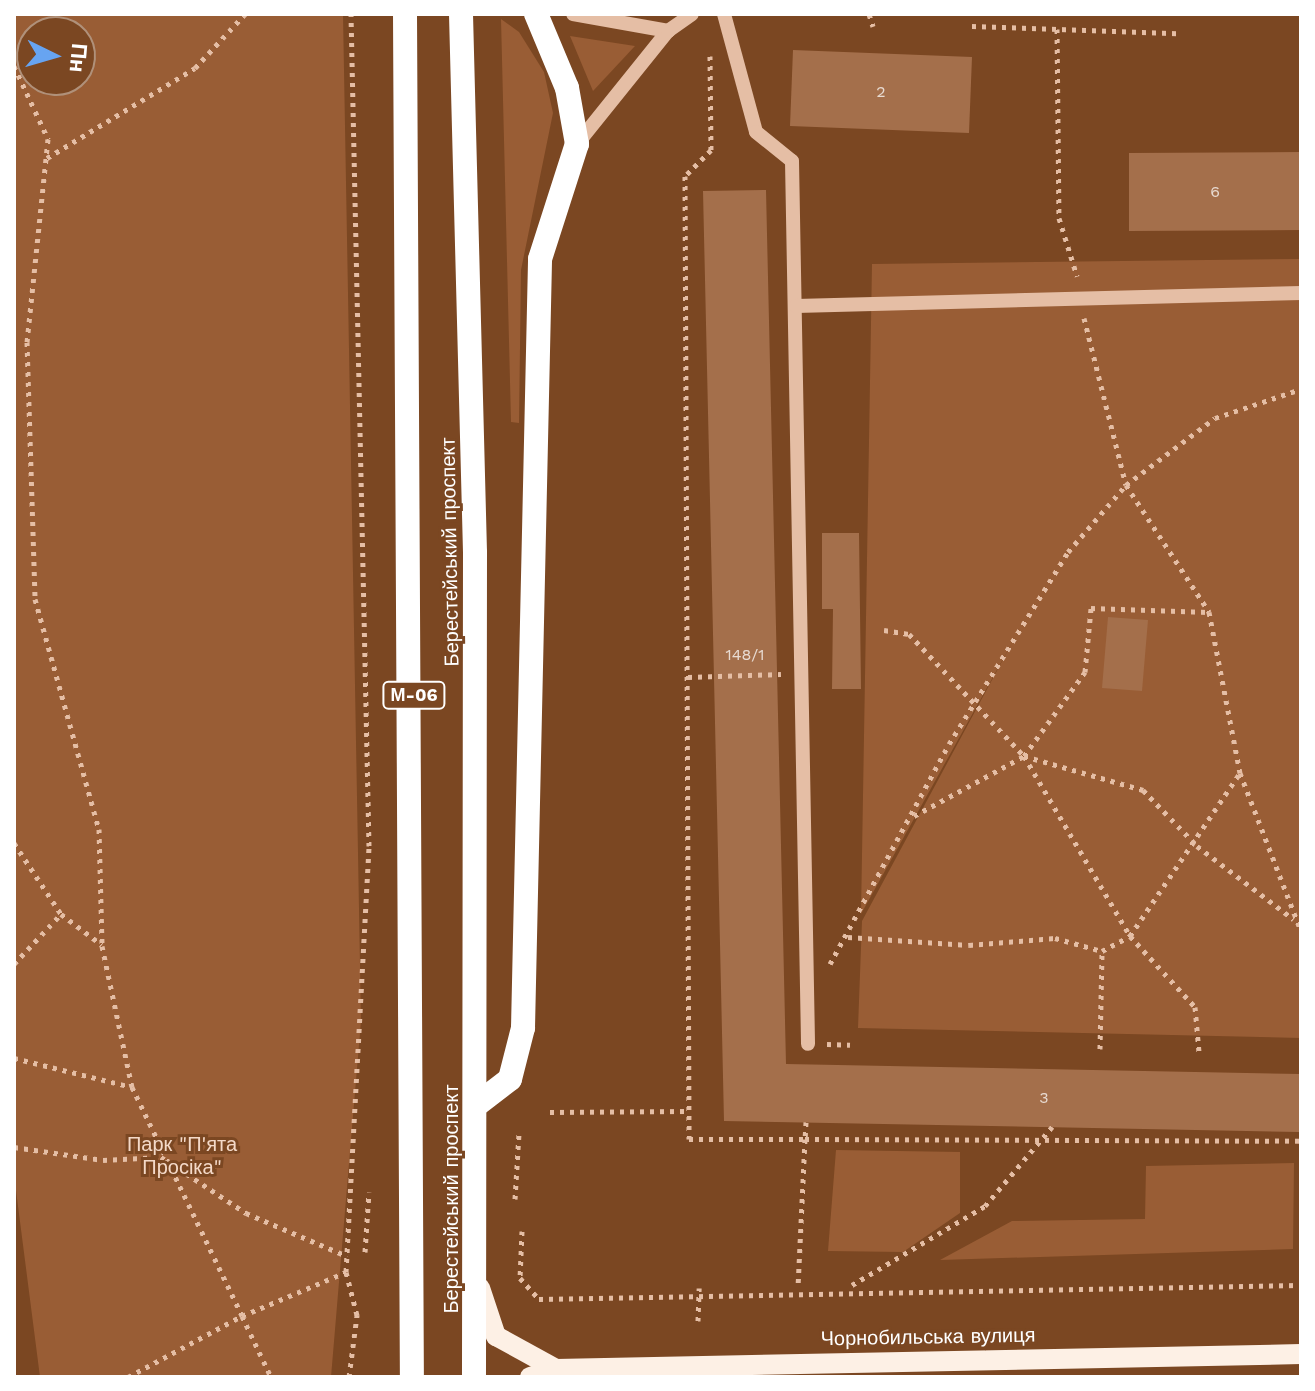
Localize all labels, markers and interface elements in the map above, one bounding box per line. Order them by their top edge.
north arrow [16,16,96,96]
text: Пн [65,42,92,74]
house number: 2 [876,82,886,102]
house number: 6 [1210,182,1220,202]
street label: Берестейський проспект [436,437,464,667]
house number: 148/1 [725,645,765,665]
road number: М-06 [382,681,446,709]
street label: Берестейський проспект [439,1084,463,1314]
house number: 3 [1039,1088,1049,1108]
park label: Парк "П'ята Просіка" [127,1132,237,1179]
street label: Чорнобильська вулиця [820,1323,1036,1351]

